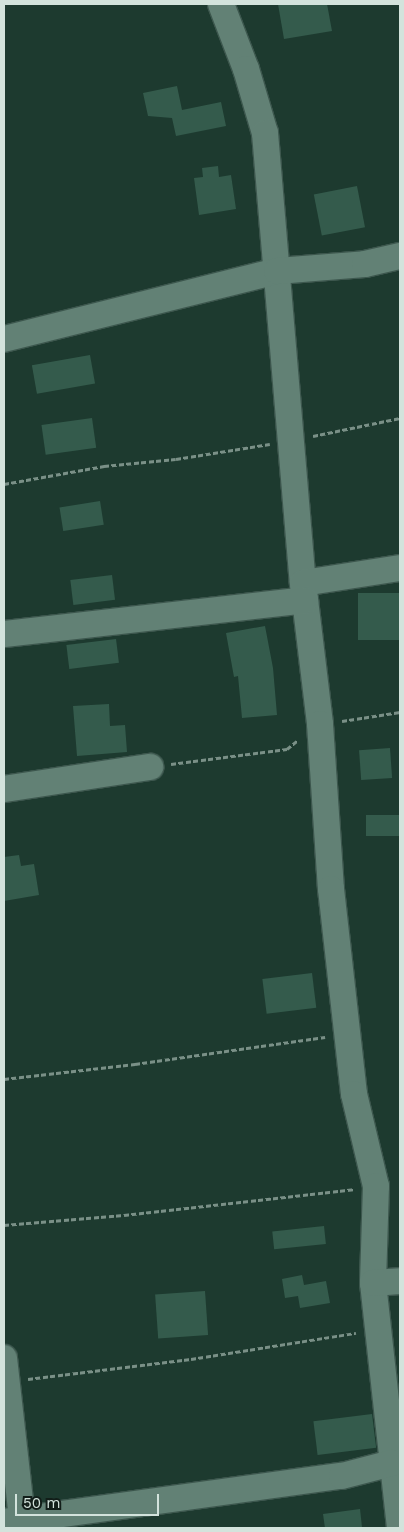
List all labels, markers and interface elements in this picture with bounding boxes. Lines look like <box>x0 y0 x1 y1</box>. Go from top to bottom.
scale bar <box>18 1484 161 1516</box>
text: 50 m <box>23 1494 60 1512</box>

